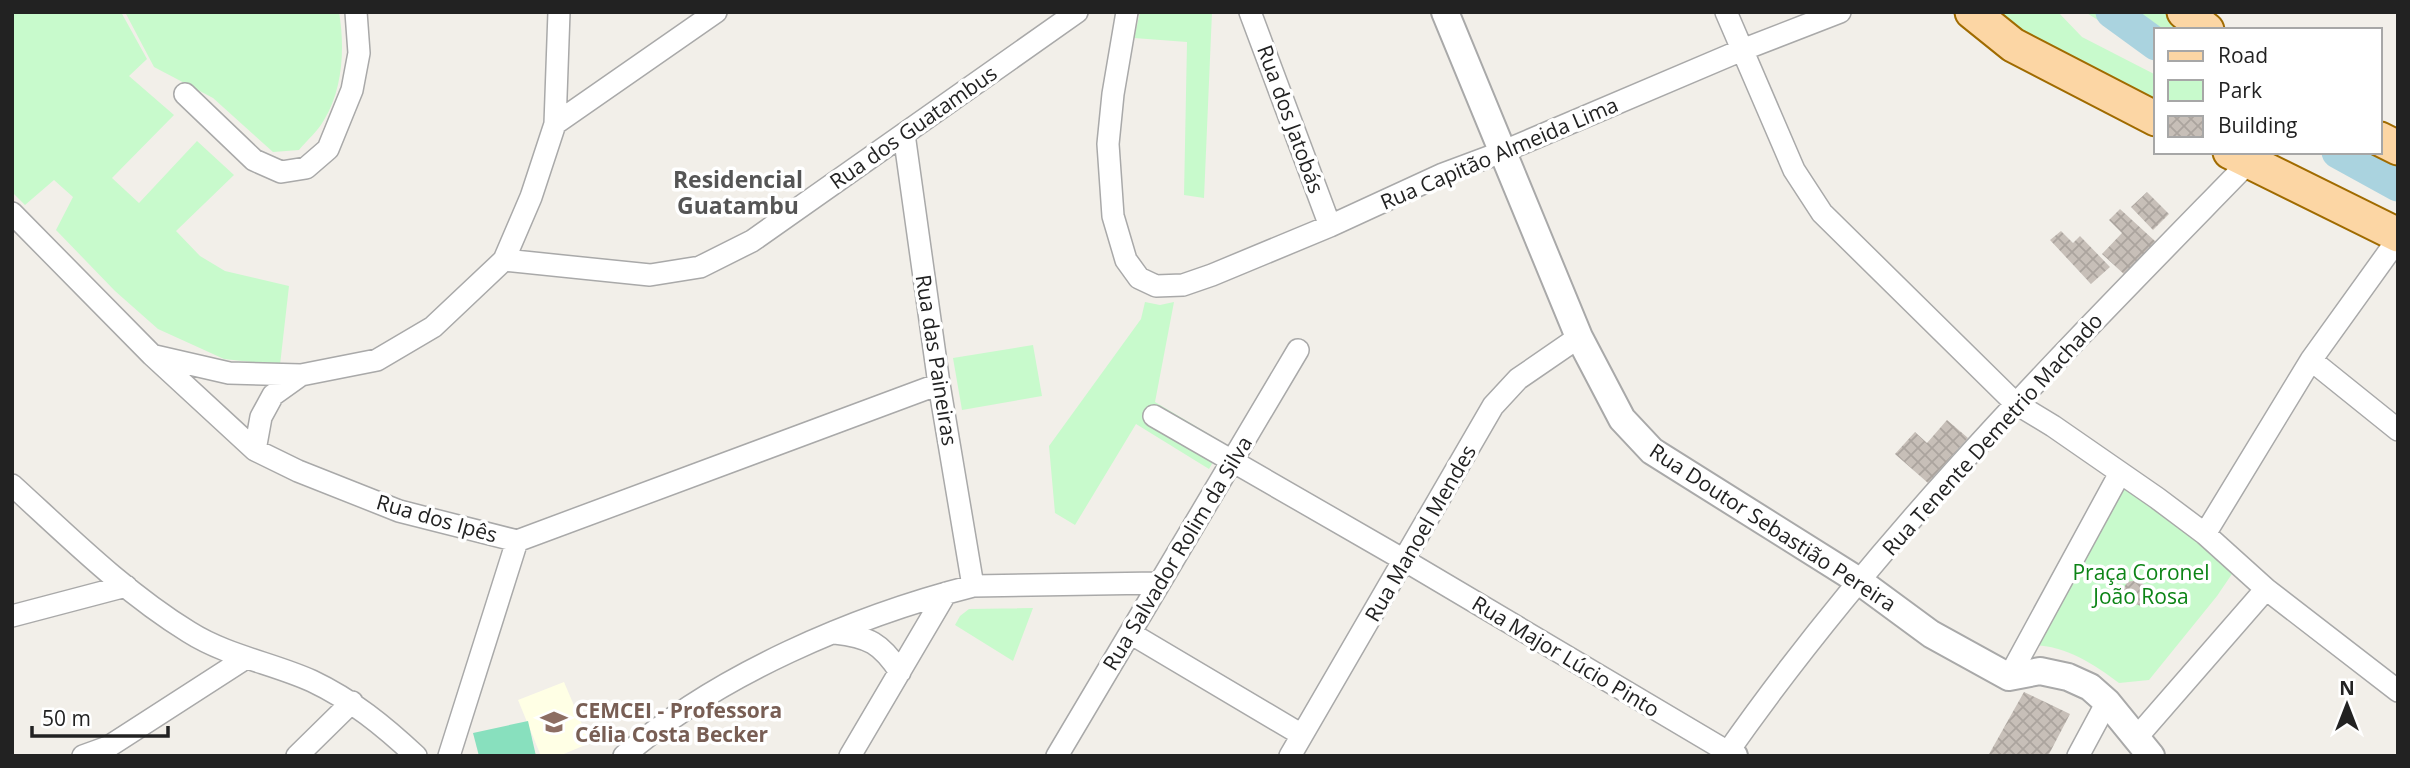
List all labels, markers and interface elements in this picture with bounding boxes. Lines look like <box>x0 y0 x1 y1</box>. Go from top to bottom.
legend <box>2154 28 2382 154</box>
street label: Rua dos Jatobás <box>1251 41 1331 197</box>
text: Road <box>2218 41 2268 69</box>
street label: Rua dos Guatambus <box>824 59 1002 195</box>
text: Park <box>2218 76 2262 104</box>
street label: Rua Capitão Almeida Lima <box>1376 90 1622 216</box>
text: Building <box>2218 111 2297 139</box>
district label: Residencial Guatambu <box>673 163 803 221</box>
street label: Rua das Paineiras <box>910 272 964 448</box>
street label: Rua Tenente Demetrio Machado <box>1876 307 2108 561</box>
street label: Rua Salvador Rolim da Silva <box>1096 431 1258 675</box>
street label: Rua Doutor Sebastião Pereira <box>1644 437 1902 617</box>
street label: Rua Manoel Mendes <box>1358 439 1482 627</box>
street label: Rua dos Ipês <box>373 487 501 549</box>
park label: Praça Coronel João Rosa <box>2072 558 2210 610</box>
street label: Rua Major Lúcio Pinto <box>1467 589 1665 723</box>
north arrow <box>2312 670 2382 740</box>
text: N <box>2339 675 2355 701</box>
scale bar <box>32 694 168 738</box>
place label: CEMCEI - Professora Célia Costa Becker <box>575 696 782 748</box>
text: 50 m <box>42 704 91 732</box>
school or university icon: CEMCEI - Professora Célia Costa Becker <box>539 707 569 737</box>

